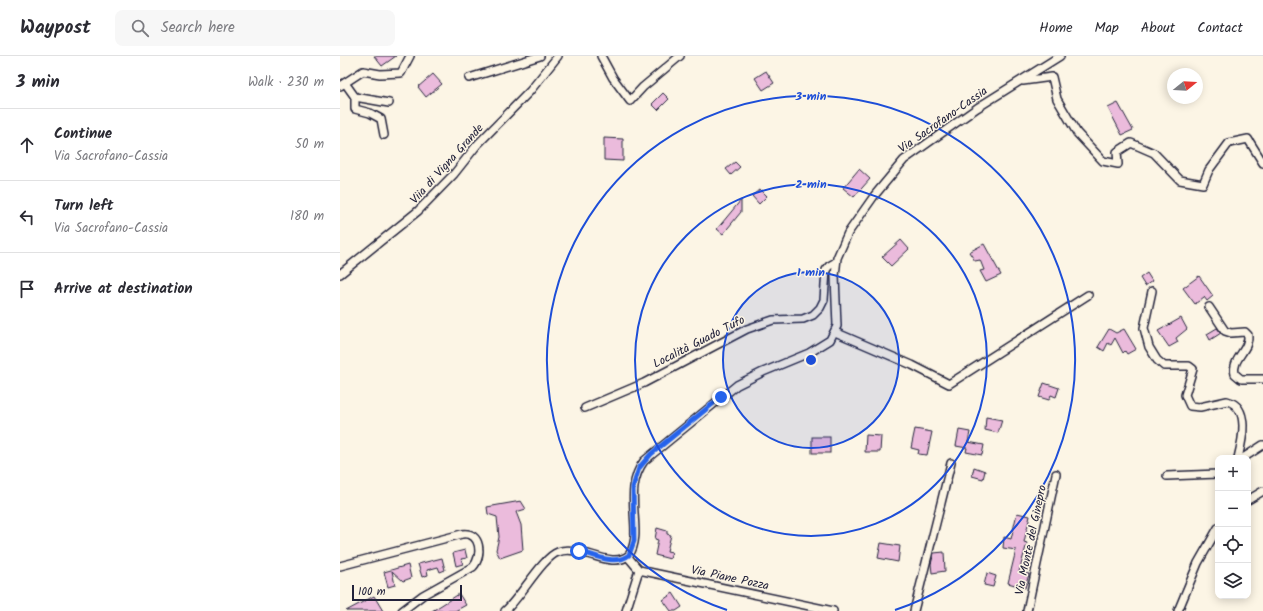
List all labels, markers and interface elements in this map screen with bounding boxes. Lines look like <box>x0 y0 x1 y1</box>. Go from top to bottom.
search box <box>115 10 395 46</box>
text: Waypost <box>20 13 91 43</box>
text: Search here <box>161 16 235 40</box>
icon: search <box>129 17 151 39</box>
text: Home <box>1039 17 1073 39</box>
text: Map <box>1095 17 1119 39</box>
text: About <box>1141 17 1175 39</box>
text: Contact <box>1197 17 1243 39</box>
north arrow <box>1167 68 1203 104</box>
text: 3 min <box>16 69 60 96</box>
text: Walk · 230 m <box>248 72 324 93</box>
street label: Via Sacrofano-Cassia <box>894 82 992 158</box>
text: 3 min <box>795 87 827 106</box>
street label: Viia di Vigna Grande <box>406 119 489 209</box>
text: Continue <box>54 122 112 146</box>
icon: ahead <box>16 134 38 156</box>
text: 50 m <box>295 134 324 155</box>
text: Via Sacrofano-Cassia <box>54 146 168 167</box>
text: 2 min <box>795 175 827 194</box>
text: Turn left <box>54 194 114 218</box>
icon: left <box>16 206 38 228</box>
text: 180 m <box>290 206 324 227</box>
text: Via Sacrofano-Cassia <box>54 218 168 239</box>
text: 1 min <box>797 263 825 282</box>
text: Arrive at destination <box>54 277 193 301</box>
icon: arrive <box>16 278 38 300</box>
street label: Località Guado Tufo <box>650 311 748 373</box>
centre of rings <box>804 353 818 367</box>
route end <box>712 388 730 406</box>
map controls <box>1215 455 1251 599</box>
button: + <box>1215 455 1251 491</box>
street label: Via Monte del Ginepro <box>1010 483 1052 597</box>
button: − <box>1215 491 1251 527</box>
button: locate <box>1215 527 1251 563</box>
route start <box>570 542 588 560</box>
street label: Via Piane Pozza <box>689 560 771 596</box>
button: layers <box>1215 563 1251 599</box>
scale bar <box>352 583 462 602</box>
text: 100 m <box>358 583 386 601</box>

